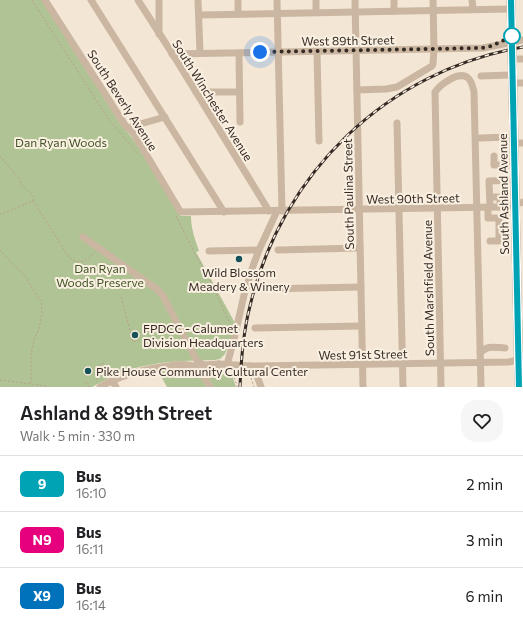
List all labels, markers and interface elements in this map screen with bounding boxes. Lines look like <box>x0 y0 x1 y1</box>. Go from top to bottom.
unlabelled marker <box>503 27 521 45</box>
street label: West 89th Street <box>301 32 395 48</box>
street label: South Winchester Avenue <box>170 37 256 163</box>
your location <box>250 42 270 62</box>
street label: South Beverly Avenue <box>85 47 161 153</box>
street label: South Ashland Avenue <box>495 133 511 255</box>
park label: Dan Ryan Woods <box>15 135 107 149</box>
street label: South Paulina Street <box>340 138 356 250</box>
street label: West 90th Street <box>366 190 460 206</box>
street label: South Marshfield Avenue <box>420 220 436 356</box>
marker: Wild Blossom Meadery & Winery <box>234 254 244 264</box>
park label: Dan Ryan Woods Preserve <box>56 261 144 289</box>
place label: Wild Blossom Meadery & Winery <box>188 265 290 293</box>
place label: FPDCC - Calumet Division Headquarters <box>143 321 264 349</box>
marker: FPDCC - Calumet Division Headquarters <box>130 330 140 340</box>
street label: West 91st Street <box>318 346 408 362</box>
place label: Pike House Community Cultural Center <box>96 364 308 378</box>
marker: Pike House Community Cultural Center <box>83 366 93 376</box>
button: heart <box>461 400 503 442</box>
text: Ashland & 89th Street <box>20 401 212 424</box>
text: Walk · 5 min · 330 m <box>20 428 135 444</box>
text: Bus <box>76 467 101 485</box>
text: 9 <box>38 475 46 492</box>
text: 2 min <box>466 475 503 493</box>
text: 16:10 <box>76 485 107 501</box>
text: Bus <box>76 523 101 541</box>
text: N9 <box>32 531 52 548</box>
text: 3 min <box>466 531 503 549</box>
text: 16:11 <box>76 541 104 557</box>
text: Bus <box>76 579 101 597</box>
text: X9 <box>33 587 51 604</box>
text: 6 min <box>465 587 503 605</box>
text: 16:14 <box>76 597 106 613</box>

